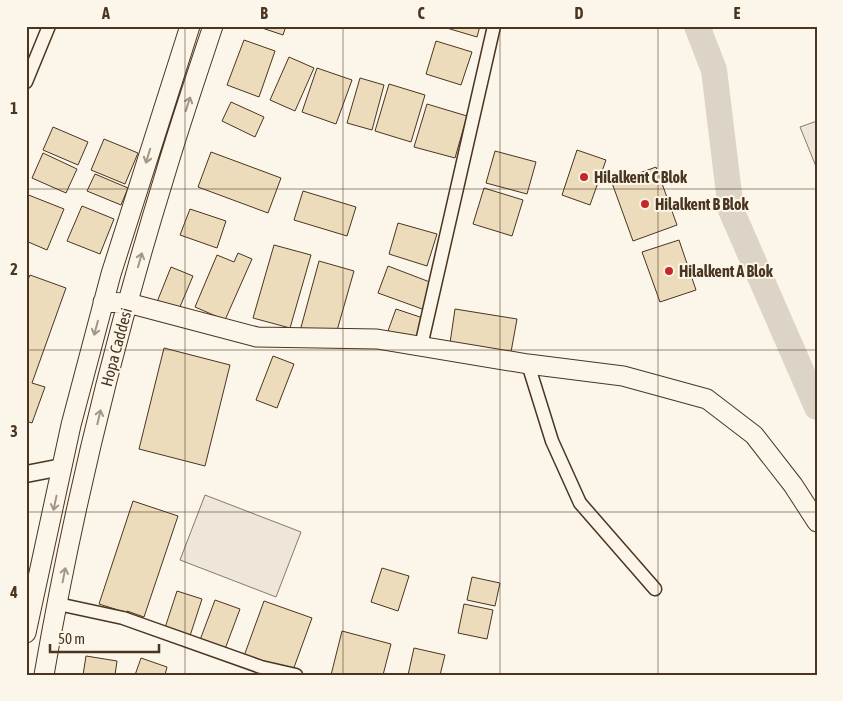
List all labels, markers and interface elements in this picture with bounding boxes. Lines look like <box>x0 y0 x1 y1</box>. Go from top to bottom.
text: A <box>101 4 110 22</box>
text: B <box>260 4 268 22</box>
text: C <box>417 4 425 22</box>
text: D <box>575 4 584 22</box>
text: E <box>734 4 741 22</box>
one-way arrow <box>183 97 193 113</box>
text: 1 <box>10 99 18 117</box>
one-way arrow <box>143 148 152 163</box>
place label: Hilalkent C Blok <box>594 168 688 186</box>
marker: Hilalkent C Blok <box>578 171 590 183</box>
place label: Hilalkent B Blok <box>655 195 749 213</box>
marker: Hilalkent B Blok <box>639 198 651 210</box>
one-way arrow <box>136 252 146 268</box>
text: 2 <box>10 260 18 278</box>
place label: Hilalkent A Blok <box>679 262 774 280</box>
marker: Hilalkent A Blok <box>663 265 675 277</box>
street label: Hopa Caddesi <box>97 306 136 388</box>
one-way arrow <box>91 320 101 336</box>
one-way arrow <box>95 409 104 425</box>
text: 3 <box>10 422 18 440</box>
one-way arrow <box>49 495 59 511</box>
one-way arrow <box>59 568 69 584</box>
text: 4 <box>9 583 18 601</box>
scale bar <box>50 621 159 653</box>
text: 50 m <box>58 630 85 647</box>

